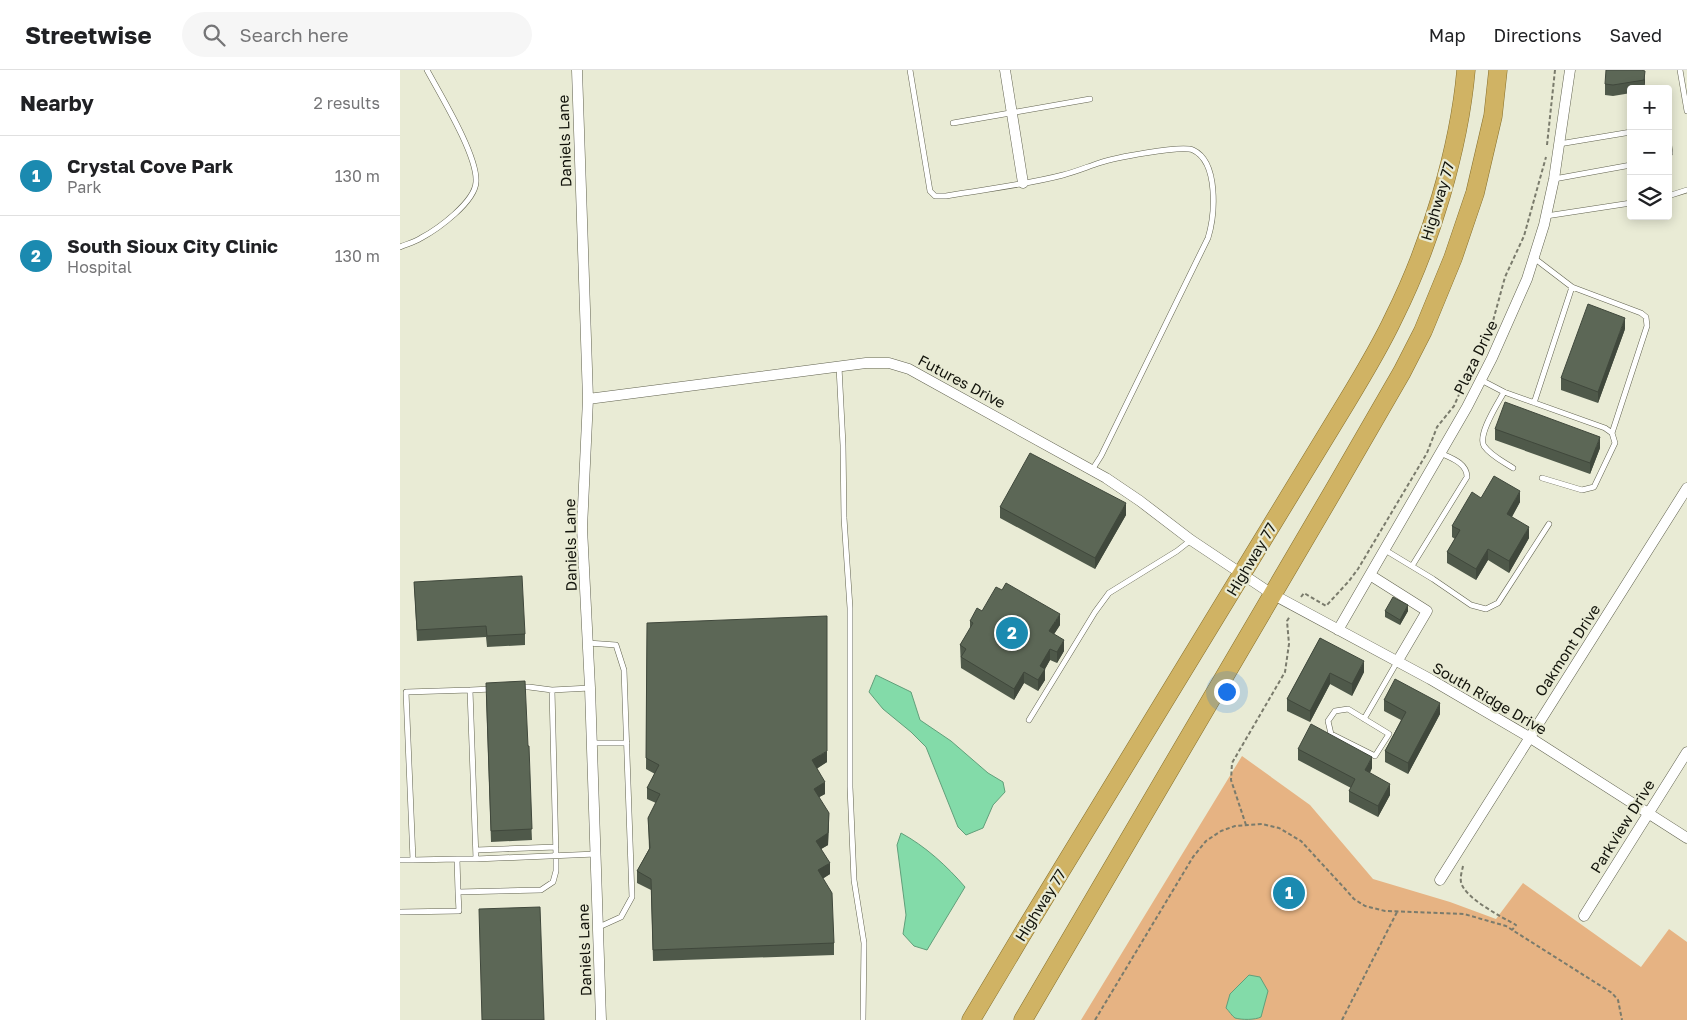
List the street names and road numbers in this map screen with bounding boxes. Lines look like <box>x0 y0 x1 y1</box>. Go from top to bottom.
street label: Daniels Lane <box>553 94 575 188</box>
street label: Highway 77 <box>1416 159 1458 243</box>
street label: Plaza Drive <box>1449 317 1501 397</box>
street label: Futures Drive <box>915 350 1009 412</box>
street label: Daniels Lane <box>560 498 580 591</box>
street label: Highway 77 <box>1222 519 1280 599</box>
street label: Oakmont Drive <box>1530 600 1604 699</box>
street label: South Ridge Drive <box>1430 658 1551 738</box>
street label: Parkview Drive <box>1586 776 1658 876</box>
street label: Highway 77 <box>1011 866 1069 944</box>
street label: Daniels Lane <box>573 903 595 997</box>

